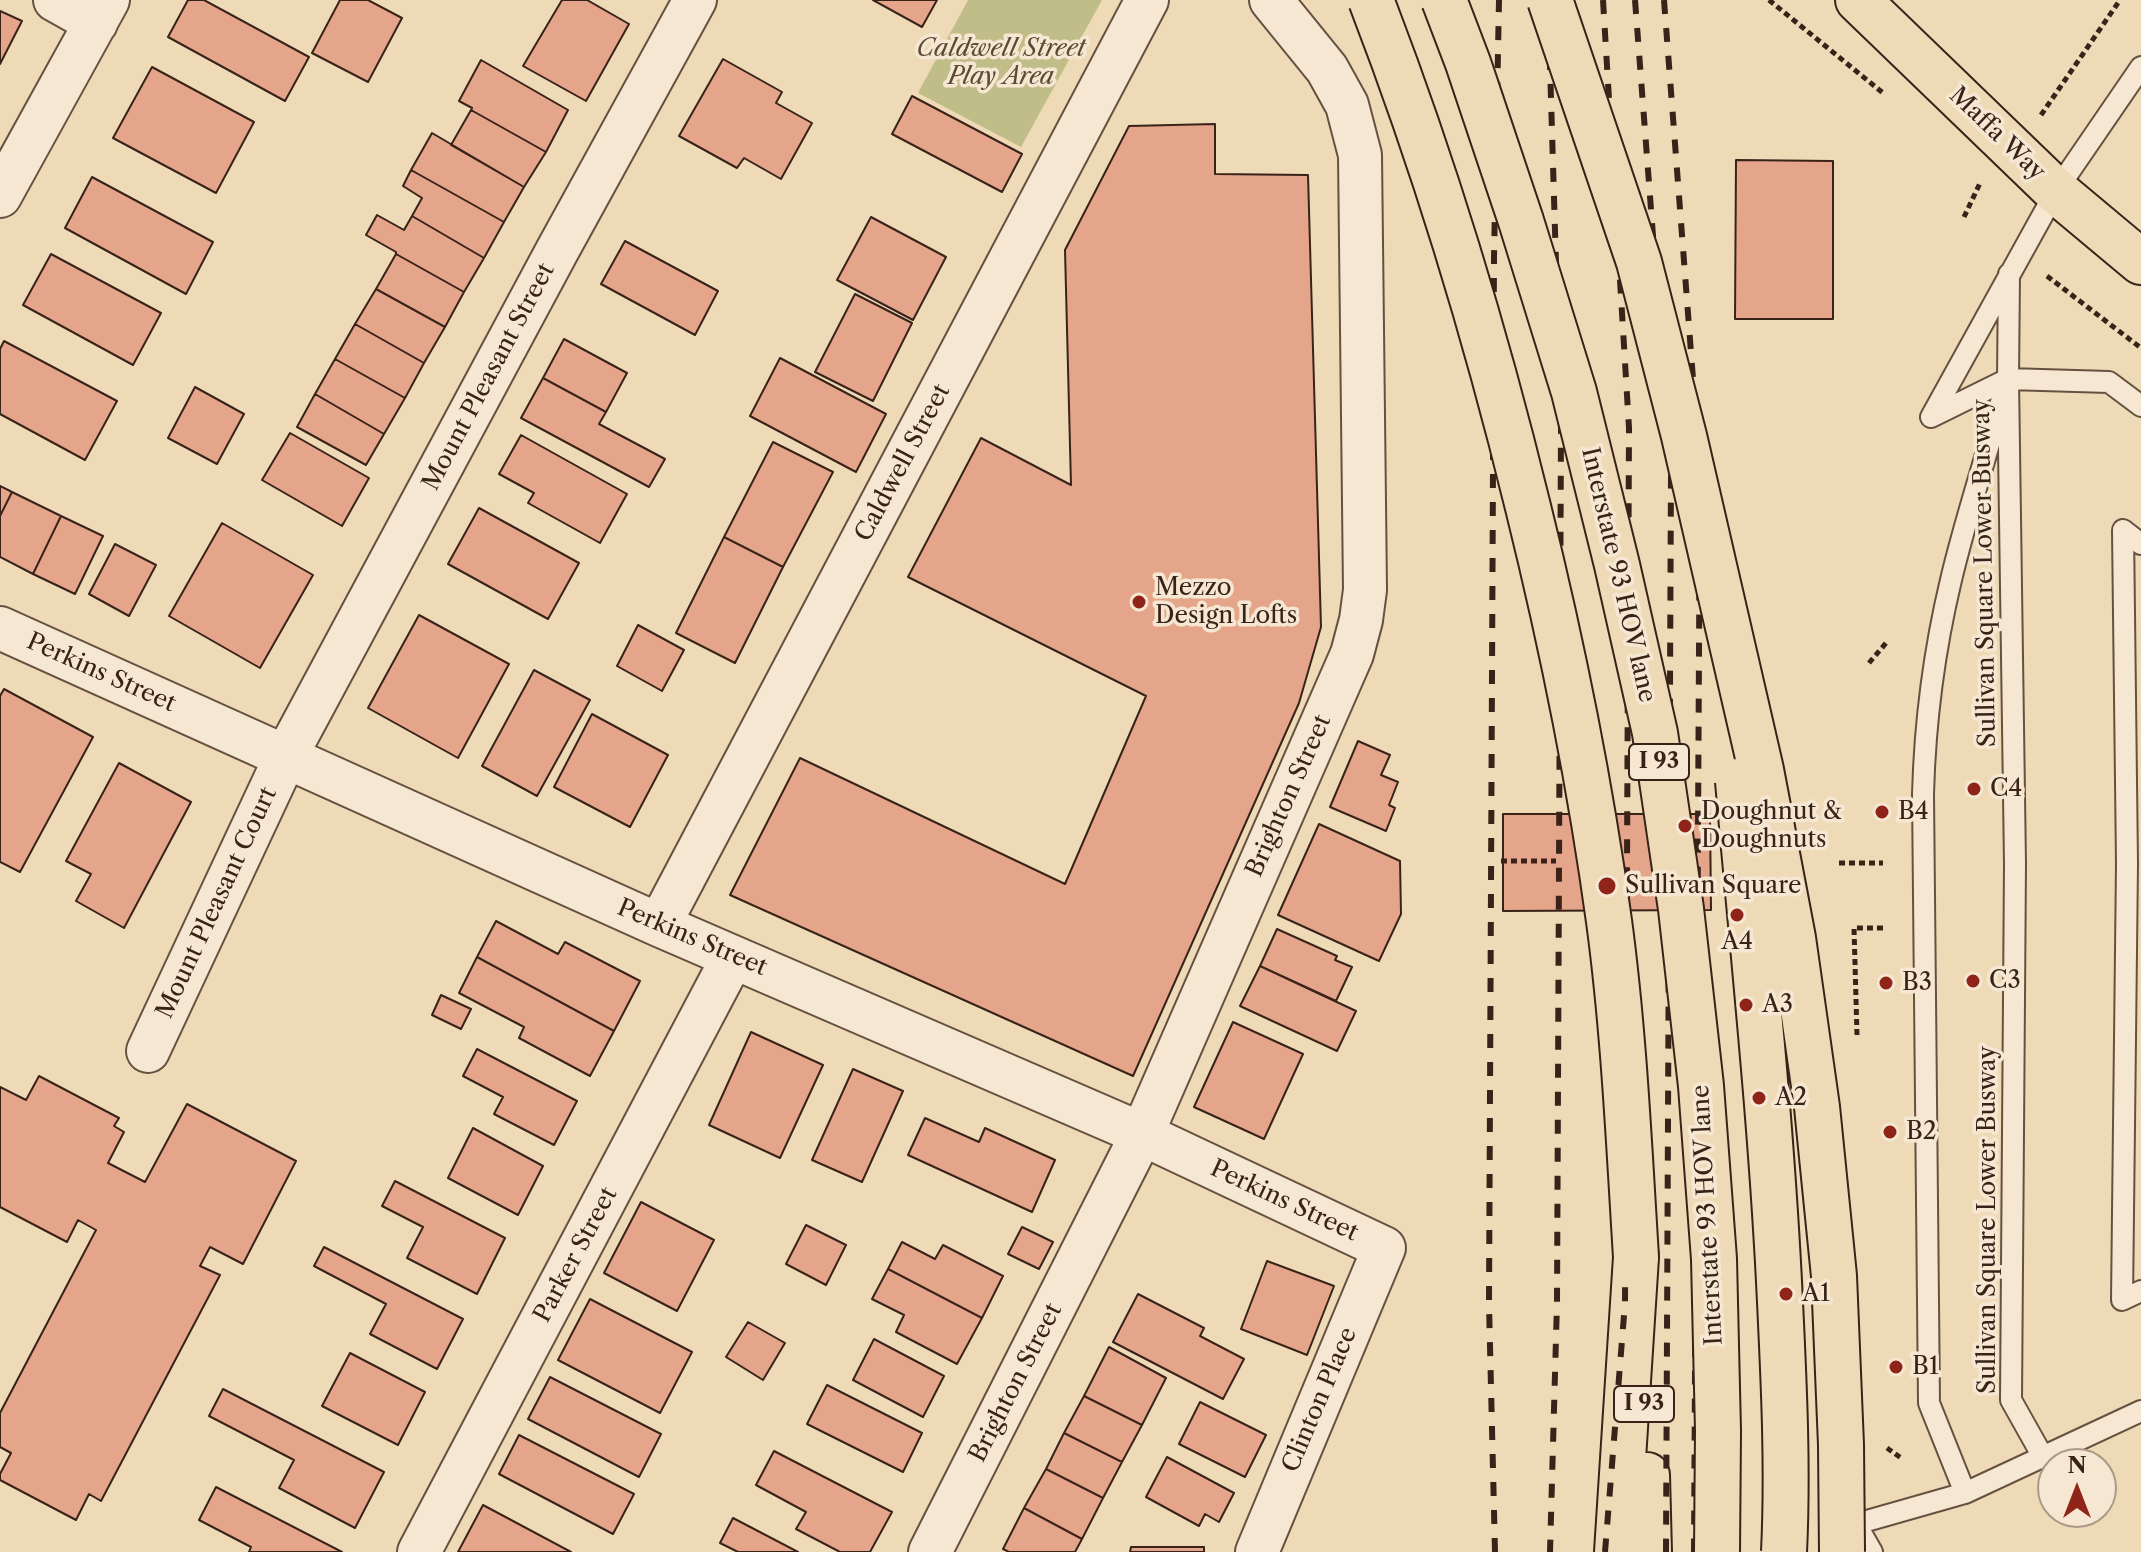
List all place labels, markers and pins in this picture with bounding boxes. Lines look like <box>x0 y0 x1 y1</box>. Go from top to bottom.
place label: Mezzo Design Lofts <box>1155 574 1297 630</box>
marker: Mezzo Design Lofts <box>1130 593 1148 611</box>
place label: C4 <box>1990 775 2022 803</box>
marker: C4 <box>1965 780 1983 798</box>
place label: Doughnut & Doughnuts <box>1701 798 1842 854</box>
place label: B4 <box>1898 798 1929 826</box>
marker: B4 <box>1873 803 1891 821</box>
marker: Doughnut & Doughnuts <box>1676 817 1694 835</box>
place label: Sullivan Square <box>1625 872 1801 900</box>
marker: Sullivan Square <box>1596 875 1618 897</box>
marker: A4 <box>1728 906 1746 924</box>
place label: A4 <box>1721 928 1753 956</box>
place label: C3 <box>1989 967 2021 995</box>
place label: B3 <box>1902 969 1932 997</box>
marker: C3 <box>1964 972 1982 990</box>
marker: B3 <box>1877 974 1895 992</box>
place label: A3 <box>1762 991 1793 1019</box>
marker: A3 <box>1737 996 1755 1014</box>
place label: A2 <box>1775 1084 1807 1112</box>
marker: A2 <box>1750 1089 1768 1107</box>
place label: B2 <box>1906 1118 1937 1146</box>
marker: B2 <box>1881 1123 1899 1141</box>
place label: A1 <box>1802 1280 1830 1308</box>
marker: A1 <box>1777 1285 1795 1303</box>
place label: B1 <box>1912 1353 1939 1381</box>
marker: B1 <box>1887 1358 1905 1376</box>

